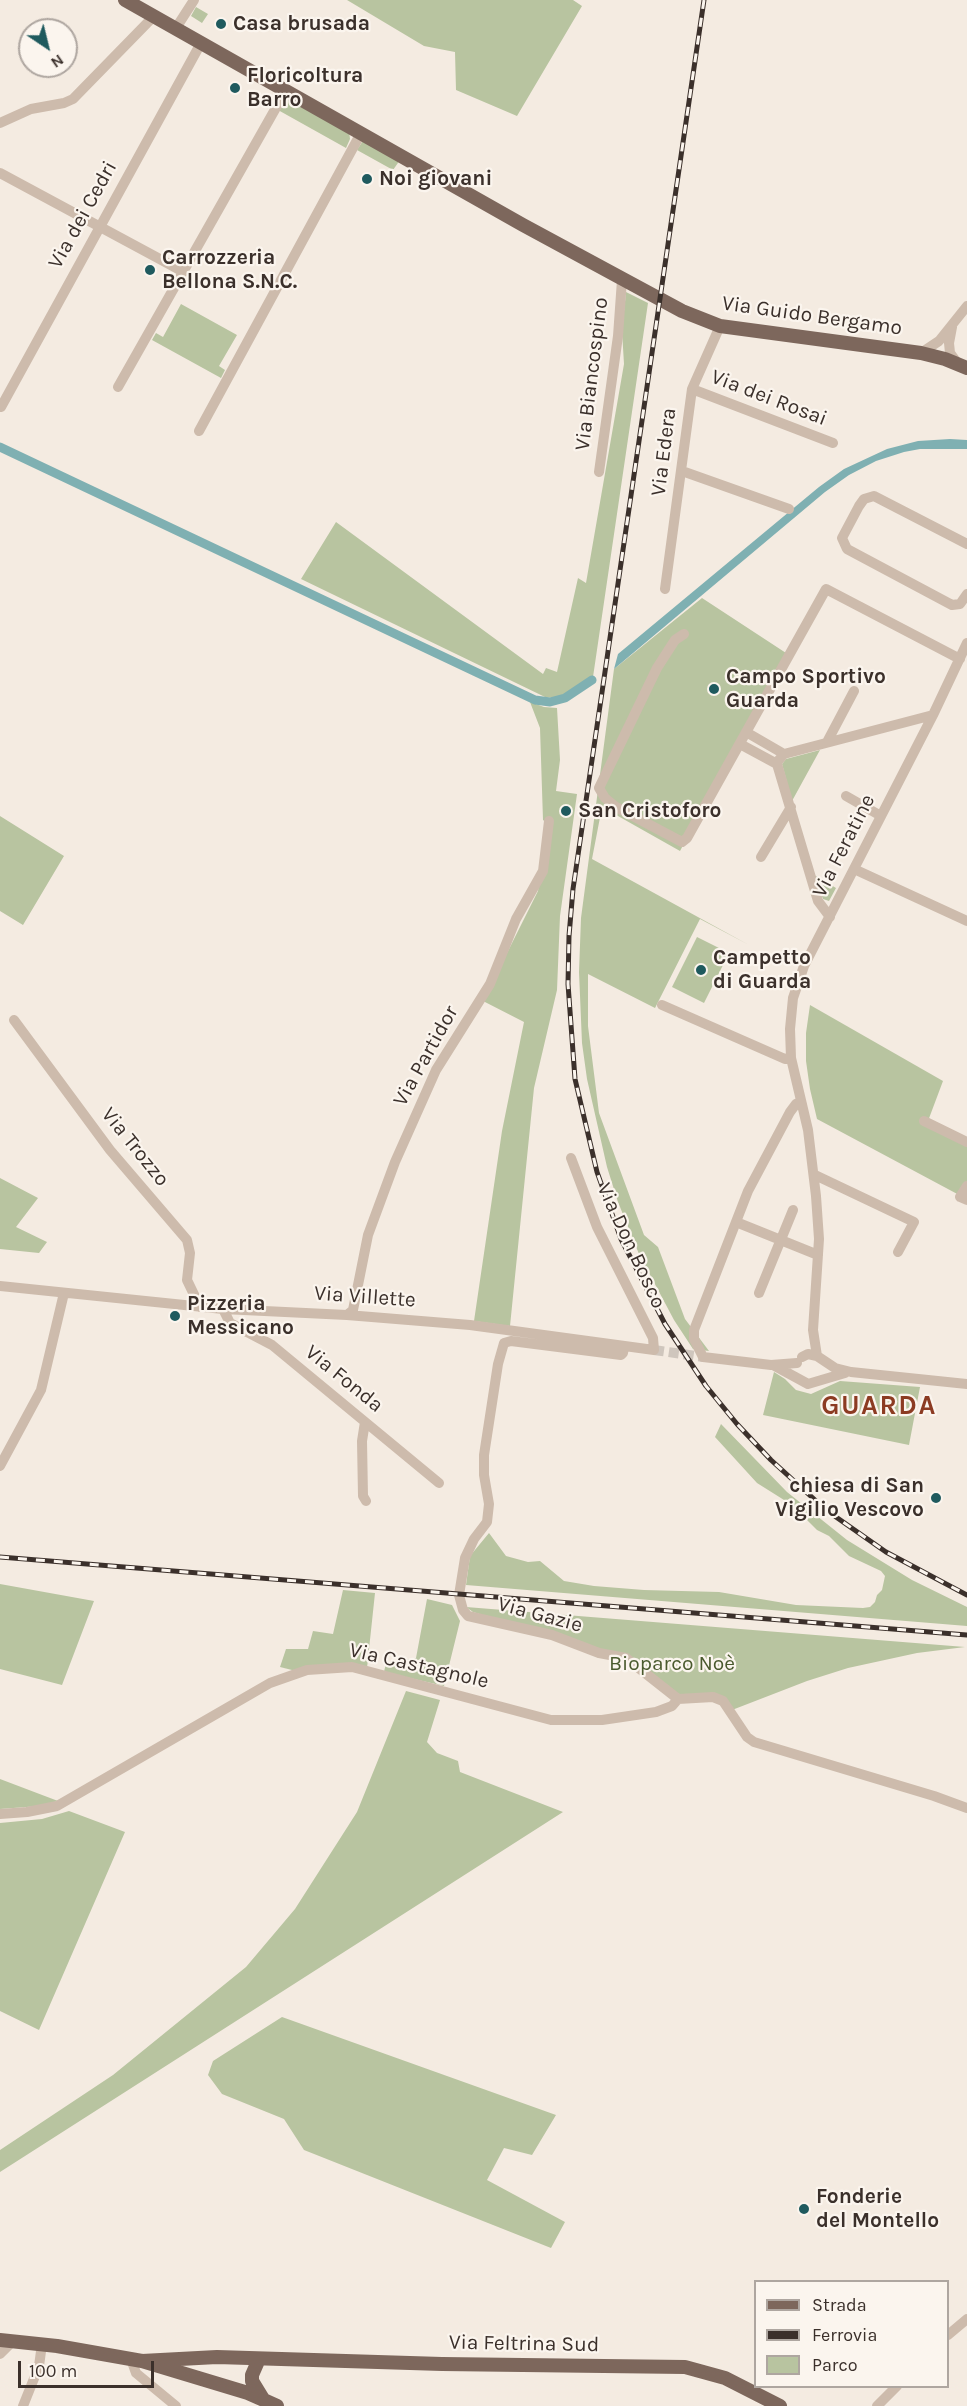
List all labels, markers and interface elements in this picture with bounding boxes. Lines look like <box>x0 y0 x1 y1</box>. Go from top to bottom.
place label: Casa brusada <box>233 11 370 37</box>
marker: Casa brusada <box>214 17 228 31</box>
north arrow <box>18 18 78 78</box>
text: N <box>47 50 68 73</box>
place label: Floricoltura Barro <box>247 63 363 113</box>
marker: Floricoltura Barro <box>228 81 242 95</box>
street label: Via dei Cedri <box>43 157 123 273</box>
place label: Noi giovani <box>379 166 492 192</box>
marker: Noi giovani <box>360 172 374 186</box>
place label: Carrozzeria Bellona S.N.C. <box>162 245 297 295</box>
marker: Carrozzeria Bellona S.N.C. <box>143 263 157 277</box>
street label: Via Guido Bergamo <box>720 291 904 341</box>
street label: Via Biancospino <box>570 296 614 452</box>
street label: Via dei Rosai <box>707 364 831 432</box>
street label: Via Edera <box>646 406 682 498</box>
place label: Campo Sportivo Guarda <box>726 664 886 714</box>
marker: Campo Sportivo Guarda <box>707 682 721 696</box>
street label: Via Feratine <box>807 790 881 902</box>
place label: San Cristoforo <box>578 798 721 824</box>
marker: San Cristoforo <box>559 804 573 818</box>
place label: Campetto di Guarda <box>713 945 811 995</box>
marker: Campetto di Guarda <box>694 963 708 977</box>
street label: Via Partidor <box>388 1001 464 1111</box>
street label: Via Trozzo <box>96 1103 174 1191</box>
street label: Via Don Bosco <box>591 1179 671 1313</box>
street label: Via Villette <box>313 1281 417 1313</box>
place label: Pizzeria Messicano <box>187 1291 294 1341</box>
marker: Pizzeria Messicano <box>168 1309 182 1323</box>
street label: Via Fonda <box>300 1340 388 1418</box>
district label: GUARDA <box>821 1390 937 1422</box>
place label: chiesa di San Vigilio Vescovo <box>775 1473 924 1523</box>
marker: chiesa di San Vigilio Vescovo <box>929 1491 943 1505</box>
street label: Via Gazie <box>495 1592 585 1638</box>
street label: Via Castagnole <box>347 1638 491 1694</box>
park label: Bioparco Noè <box>609 1651 735 1677</box>
place label: Fonderie del Montello <box>816 2184 939 2234</box>
marker: Fonderie del Montello <box>797 2202 811 2216</box>
legend <box>754 2280 949 2388</box>
text: Strada <box>812 2294 867 2316</box>
text: Ferrovia <box>812 2324 877 2346</box>
street label: Via Feltrina Sud <box>449 2330 599 2358</box>
scale bar <box>21 2349 158 2387</box>
text: Parco <box>812 2354 858 2376</box>
text: 100 m <box>29 2360 77 2382</box>

